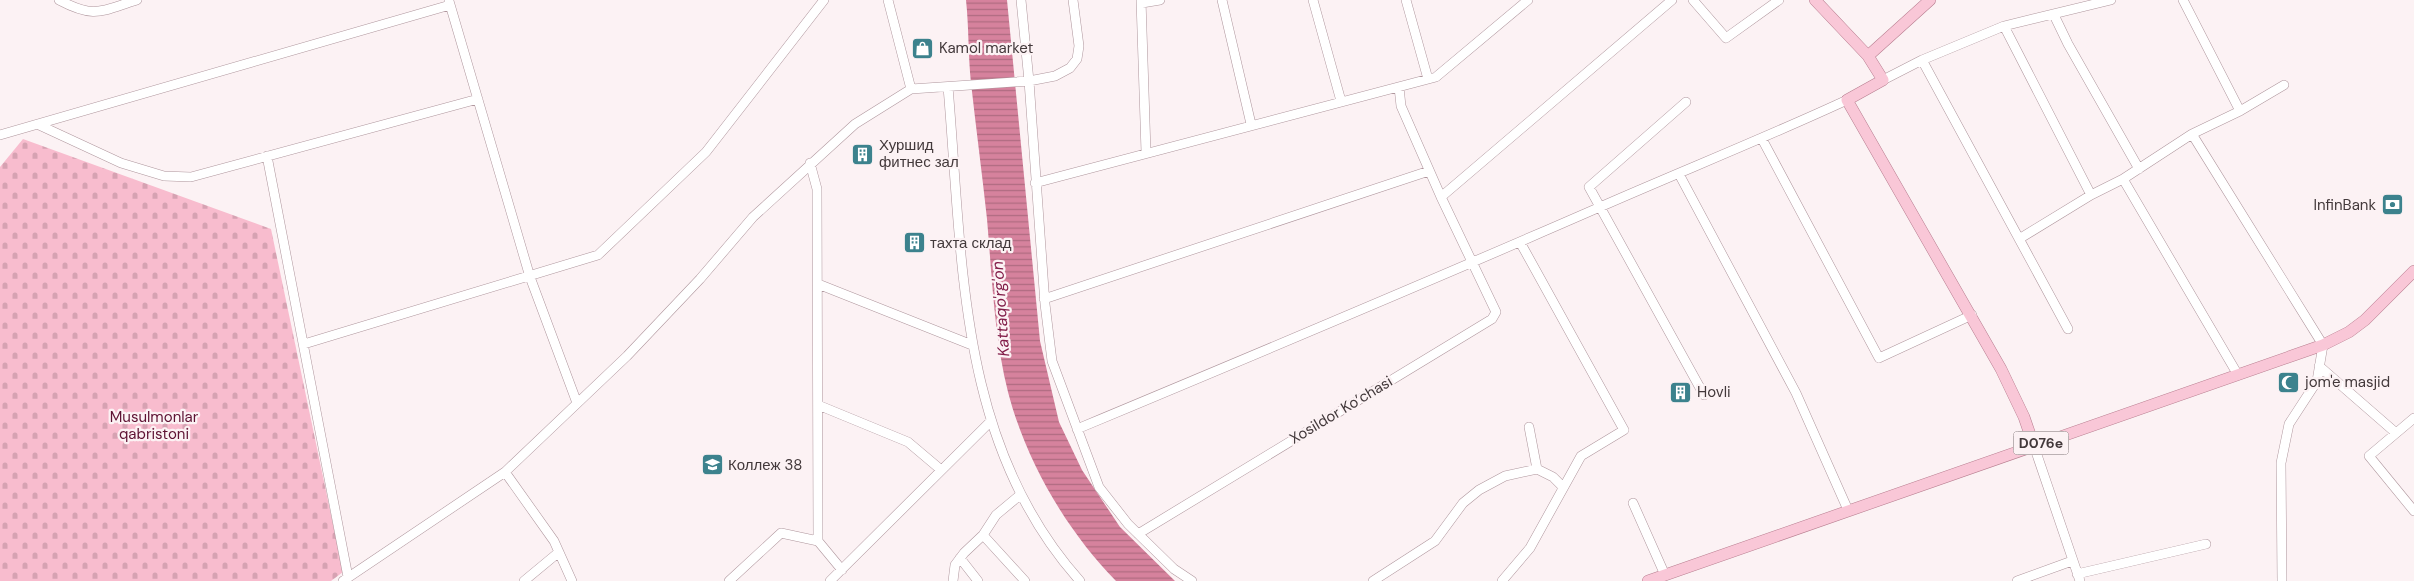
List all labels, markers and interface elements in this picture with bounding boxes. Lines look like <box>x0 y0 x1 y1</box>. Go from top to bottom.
shop icon: Kamol market <box>911 36 935 60</box>
place label: Kamol market <box>939 38 1034 58</box>
place label: Хуршид фитнес зал <box>879 135 959 172</box>
building icon: Хуршид фитнес зал <box>851 142 875 166</box>
bank icon: InfinBank <box>2380 193 2404 217</box>
place label: InfinBank <box>2313 195 2376 215</box>
building icon: тахта склад <box>902 231 926 255</box>
place label: тахта склад <box>930 233 1012 253</box>
water label: Kattaqo'rg'on <box>987 261 1014 357</box>
mosque icon: jom'e masjid <box>2277 370 2301 394</box>
street label: Xosildor Ko’chasi <box>1286 371 1396 449</box>
place label: jom'e masjid <box>2304 372 2390 392</box>
building icon: Hovli <box>1669 380 1693 404</box>
place label: Hovli <box>1697 382 1731 402</box>
park label: Musulmonlar qabristoni <box>110 407 199 444</box>
road number: D076e <box>2014 432 2068 454</box>
school or university icon: Коллеж 38 <box>700 453 724 477</box>
place label: Коллеж 38 <box>728 455 802 475</box>

